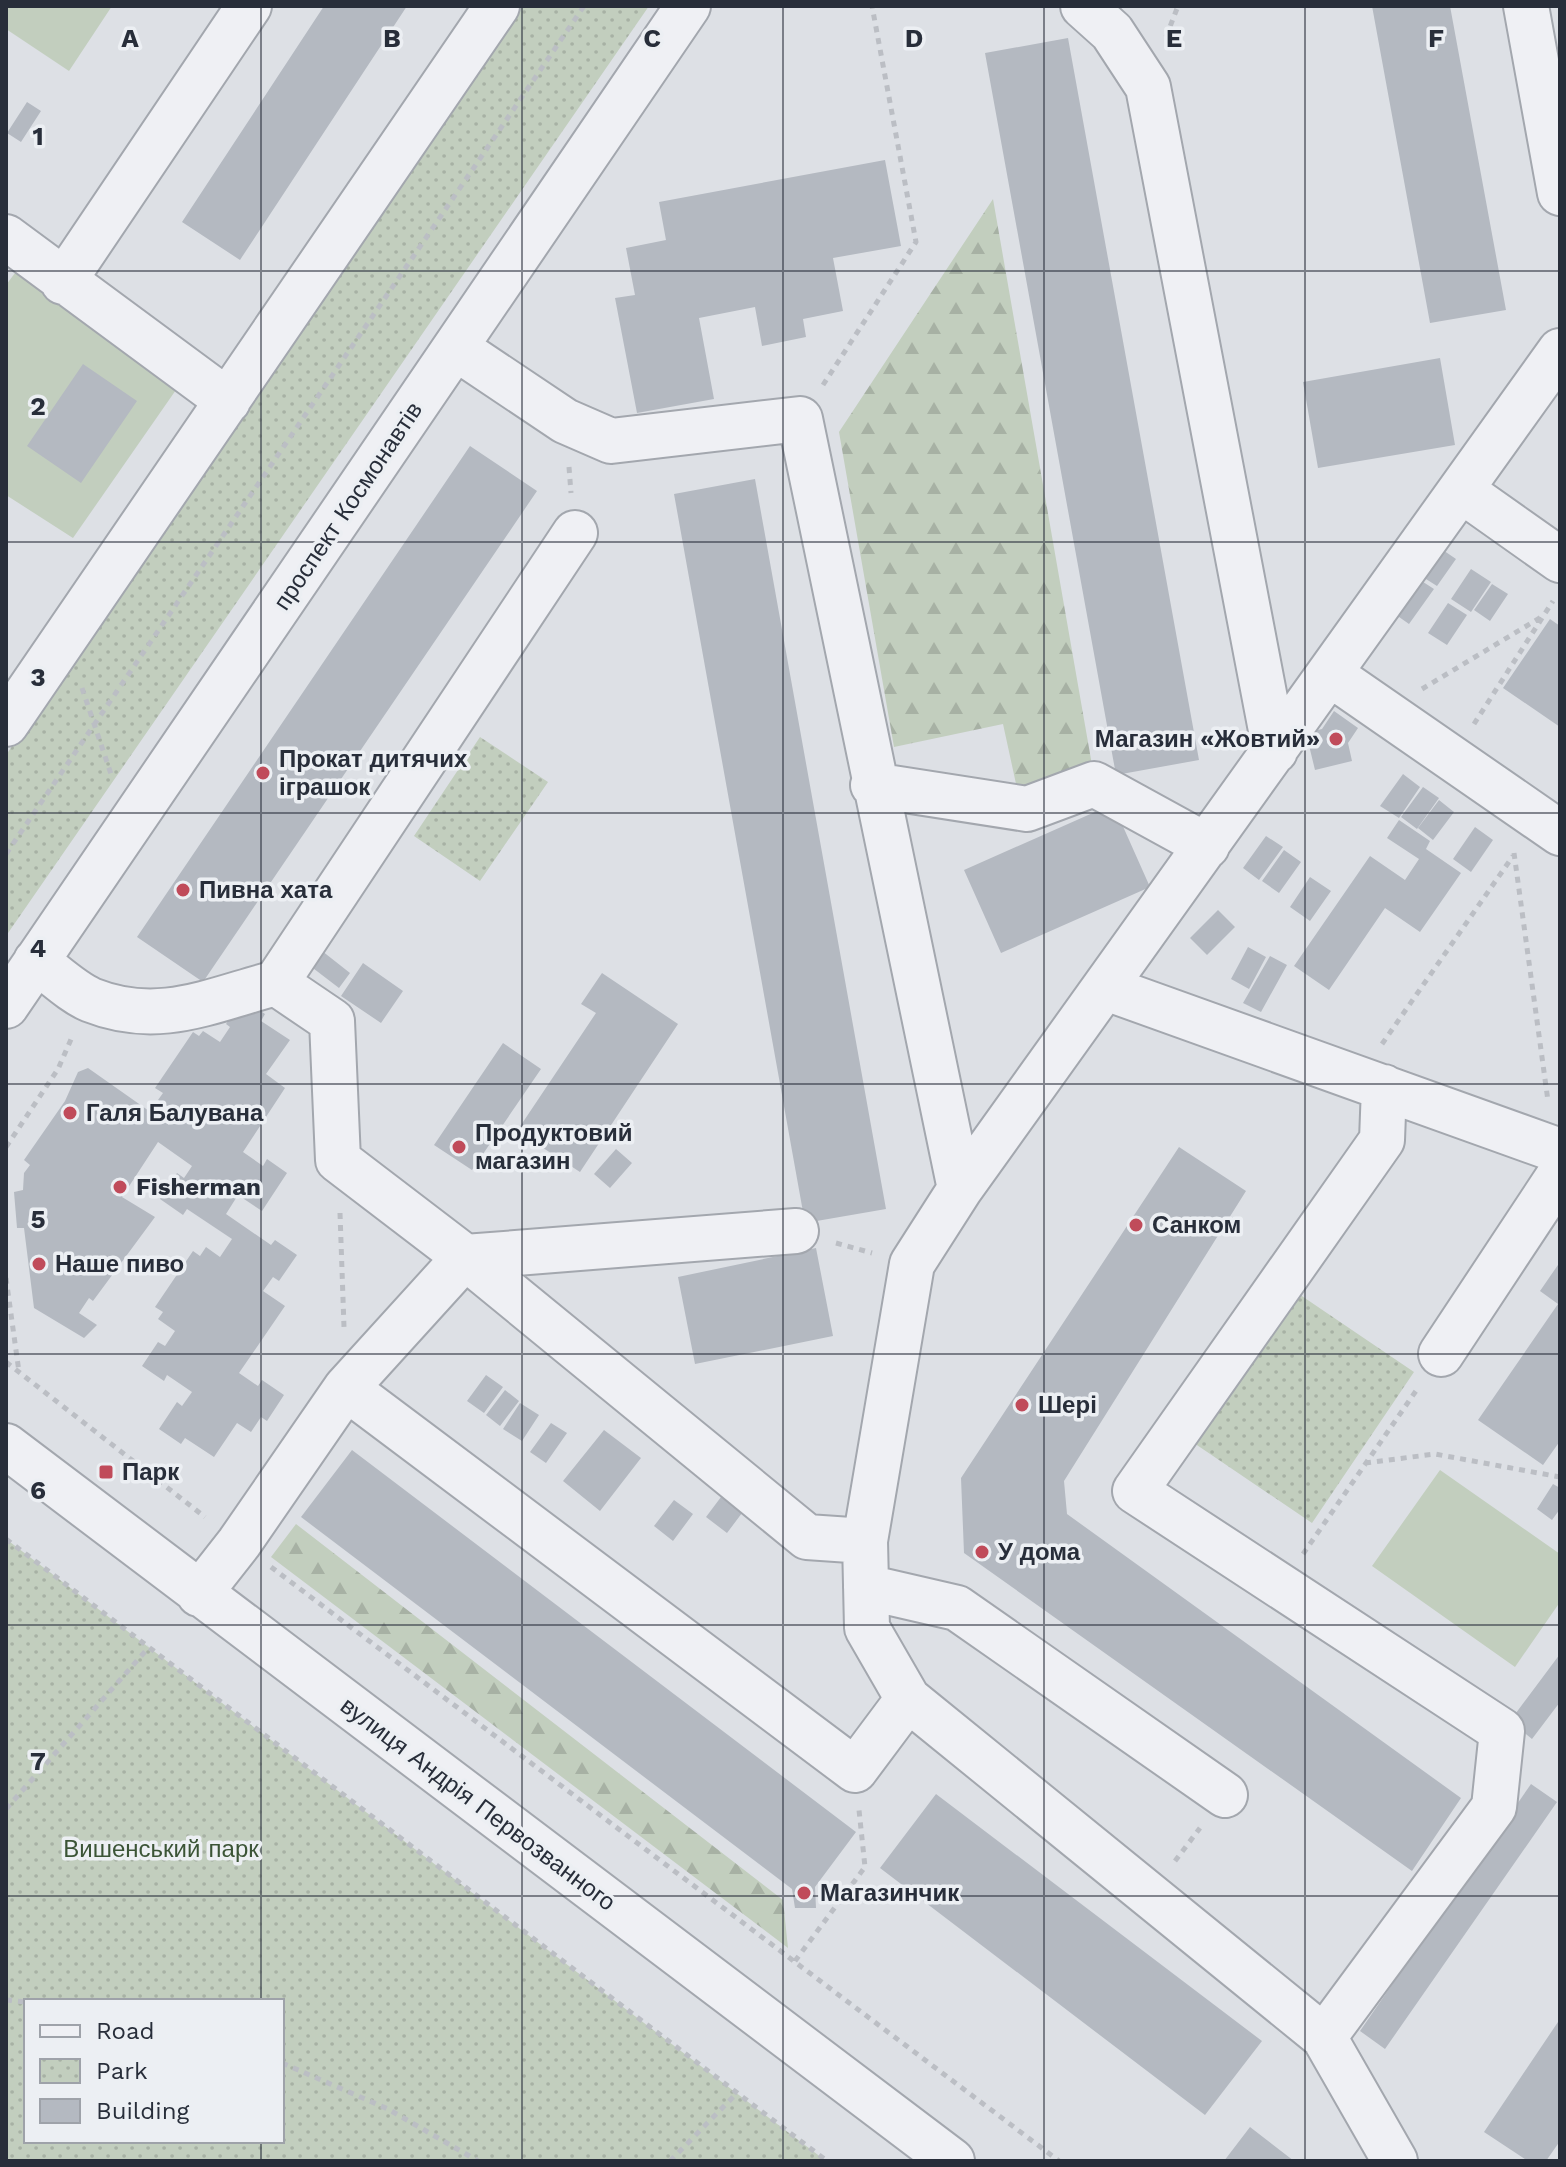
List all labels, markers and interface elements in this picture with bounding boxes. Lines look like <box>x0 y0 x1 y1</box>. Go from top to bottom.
text: A <box>121 23 139 53</box>
text: B <box>383 23 401 53</box>
text: C <box>643 23 661 53</box>
text: D <box>905 23 923 53</box>
text: E <box>1166 23 1182 53</box>
text: F <box>1428 23 1444 53</box>
text: 1 <box>32 121 44 151</box>
text: 2 <box>30 391 46 421</box>
street label: проспект Космонавтів <box>268 397 428 615</box>
text: 3 <box>30 662 46 692</box>
place label: Магазин «Жовтий» <box>1095 725 1320 753</box>
marker: Магазин «Жовтий» <box>1327 730 1345 748</box>
place label: Прокат дитячих іграшок <box>279 745 468 801</box>
marker: Прокат дитячих іграшок <box>254 764 272 782</box>
place label: Пивна хата <box>199 876 333 904</box>
marker: Пивна хата <box>174 881 192 899</box>
text: 4 <box>30 933 47 963</box>
place label: Галя Балувана <box>86 1099 264 1127</box>
marker: Галя Балувана <box>61 1104 79 1122</box>
place label: Продуктовий магазин <box>475 1119 633 1175</box>
marker: Продуктовий магазин <box>450 1138 468 1156</box>
place label: Fisherman <box>136 1173 261 1201</box>
marker: Fisherman <box>111 1178 129 1196</box>
text: 5 <box>30 1204 46 1234</box>
place label: Санком <box>1152 1211 1241 1239</box>
marker: Санком <box>1127 1216 1145 1234</box>
place label: Наше пиво <box>55 1250 184 1278</box>
marker: Наше пиво <box>30 1255 48 1273</box>
place label: Шері <box>1038 1391 1097 1419</box>
marker: Шері <box>1013 1396 1031 1414</box>
place label: Парк <box>122 1458 180 1486</box>
marker: Парк <box>97 1463 115 1481</box>
text: 6 <box>30 1475 46 1505</box>
place label: У дома <box>998 1538 1081 1566</box>
marker: У дома <box>973 1543 991 1561</box>
street label: вулиця Андрія Первозванного <box>335 1691 621 1917</box>
text: 7 <box>30 1746 46 1776</box>
park label: Вишенський парк <box>63 1835 259 1863</box>
place label: Магазинчик <box>820 1879 960 1907</box>
marker: Магазинчик <box>795 1884 813 1902</box>
legend <box>24 1999 284 2143</box>
text: Road <box>96 2017 155 2045</box>
text: Park <box>96 2057 148 2085</box>
text: Building <box>96 2097 189 2125</box>

